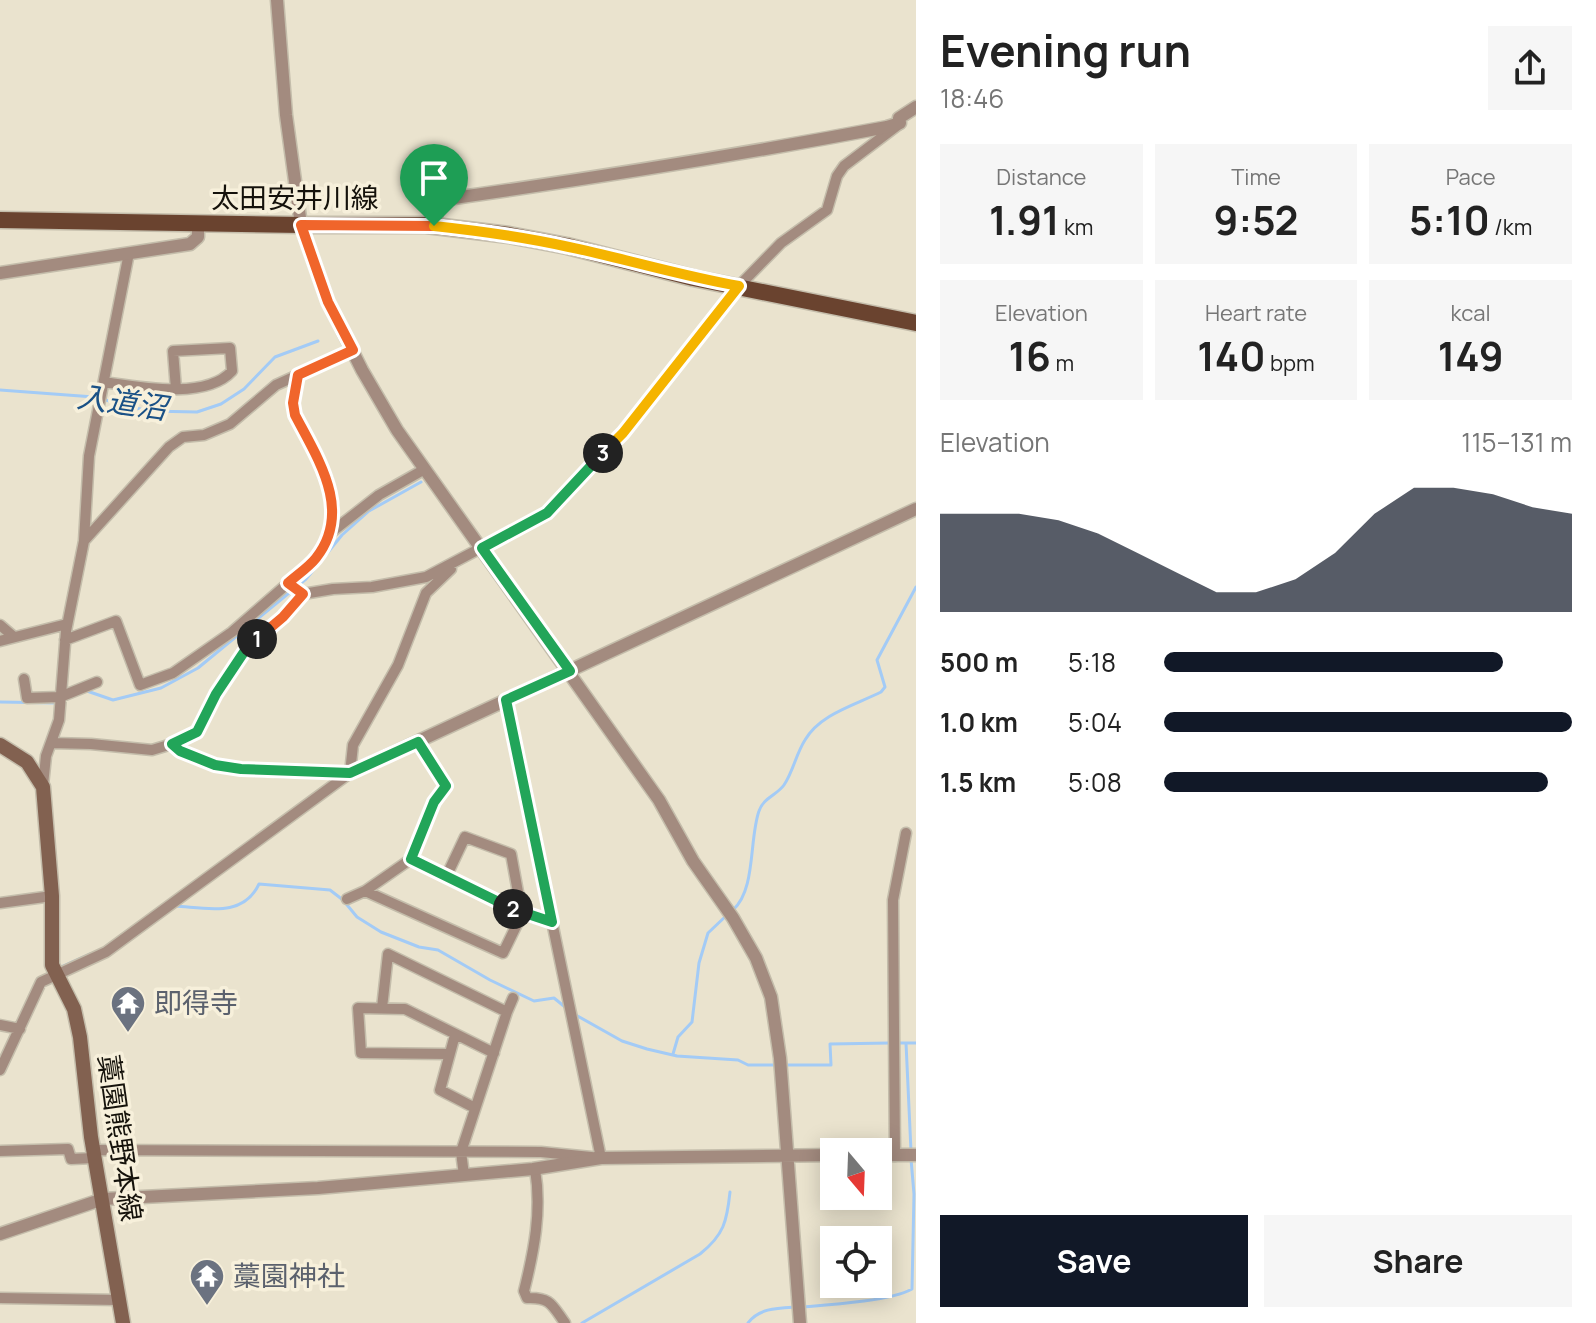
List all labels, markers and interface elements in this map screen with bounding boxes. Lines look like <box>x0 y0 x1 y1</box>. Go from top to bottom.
text: Evening run <box>940 20 1191 80</box>
button: share <box>1488 26 1572 110</box>
text: 18:46 <box>940 80 1004 116</box>
pin <box>400 144 468 226</box>
icon: arrive <box>412 156 456 200</box>
text: Distance <box>996 162 1086 192</box>
text: Time <box>1231 162 1281 192</box>
text: Pace <box>1446 162 1496 192</box>
street label: 太田安井川線 <box>211 178 379 216</box>
text: 1.91 <box>989 192 1060 247</box>
text: 9:52 <box>1214 192 1298 247</box>
text: 5:10 <box>1409 192 1490 247</box>
text: km <box>1060 212 1094 242</box>
text: /km <box>1490 212 1532 242</box>
text: Elevation <box>995 298 1088 328</box>
text: Heart rate <box>1205 298 1307 328</box>
text: kcal <box>1451 298 1491 328</box>
text: 16 <box>1009 328 1051 383</box>
text: 140 <box>1197 328 1266 383</box>
text: 149 <box>1438 328 1504 383</box>
text: m <box>1051 348 1074 378</box>
text: bpm <box>1266 348 1315 378</box>
water label: 入道沼 <box>75 375 174 429</box>
text: Elevation <box>940 424 1050 460</box>
text: 115–131 m <box>1461 424 1572 460</box>
pin: 3 <box>583 433 623 473</box>
text: 3 <box>597 438 609 468</box>
pin: 1 <box>237 619 277 659</box>
text: 1 <box>252 624 262 654</box>
text: 500 m <box>940 644 1018 680</box>
text: 5:18 <box>1068 644 1116 680</box>
text: 1.0 km <box>940 704 1018 740</box>
text: 5:04 <box>1068 704 1122 740</box>
text: 1.5 km <box>940 764 1016 800</box>
text: 5:08 <box>1068 764 1122 800</box>
pin: 2 <box>493 889 533 929</box>
text: 2 <box>506 894 520 924</box>
place label: 即得寺 <box>154 983 238 1021</box>
temple icon: 即得寺 <box>109 984 147 1034</box>
street label: 藁園熊野本線 <box>90 1052 151 1224</box>
north arrow <box>820 1138 892 1210</box>
map controls <box>820 1138 892 1298</box>
button: Save <box>940 1215 1248 1307</box>
button: Share <box>1264 1215 1572 1307</box>
button: locate <box>820 1226 892 1298</box>
place label: 藁園神社 <box>233 1256 345 1294</box>
temple icon: 藁園神社 <box>188 1257 226 1307</box>

